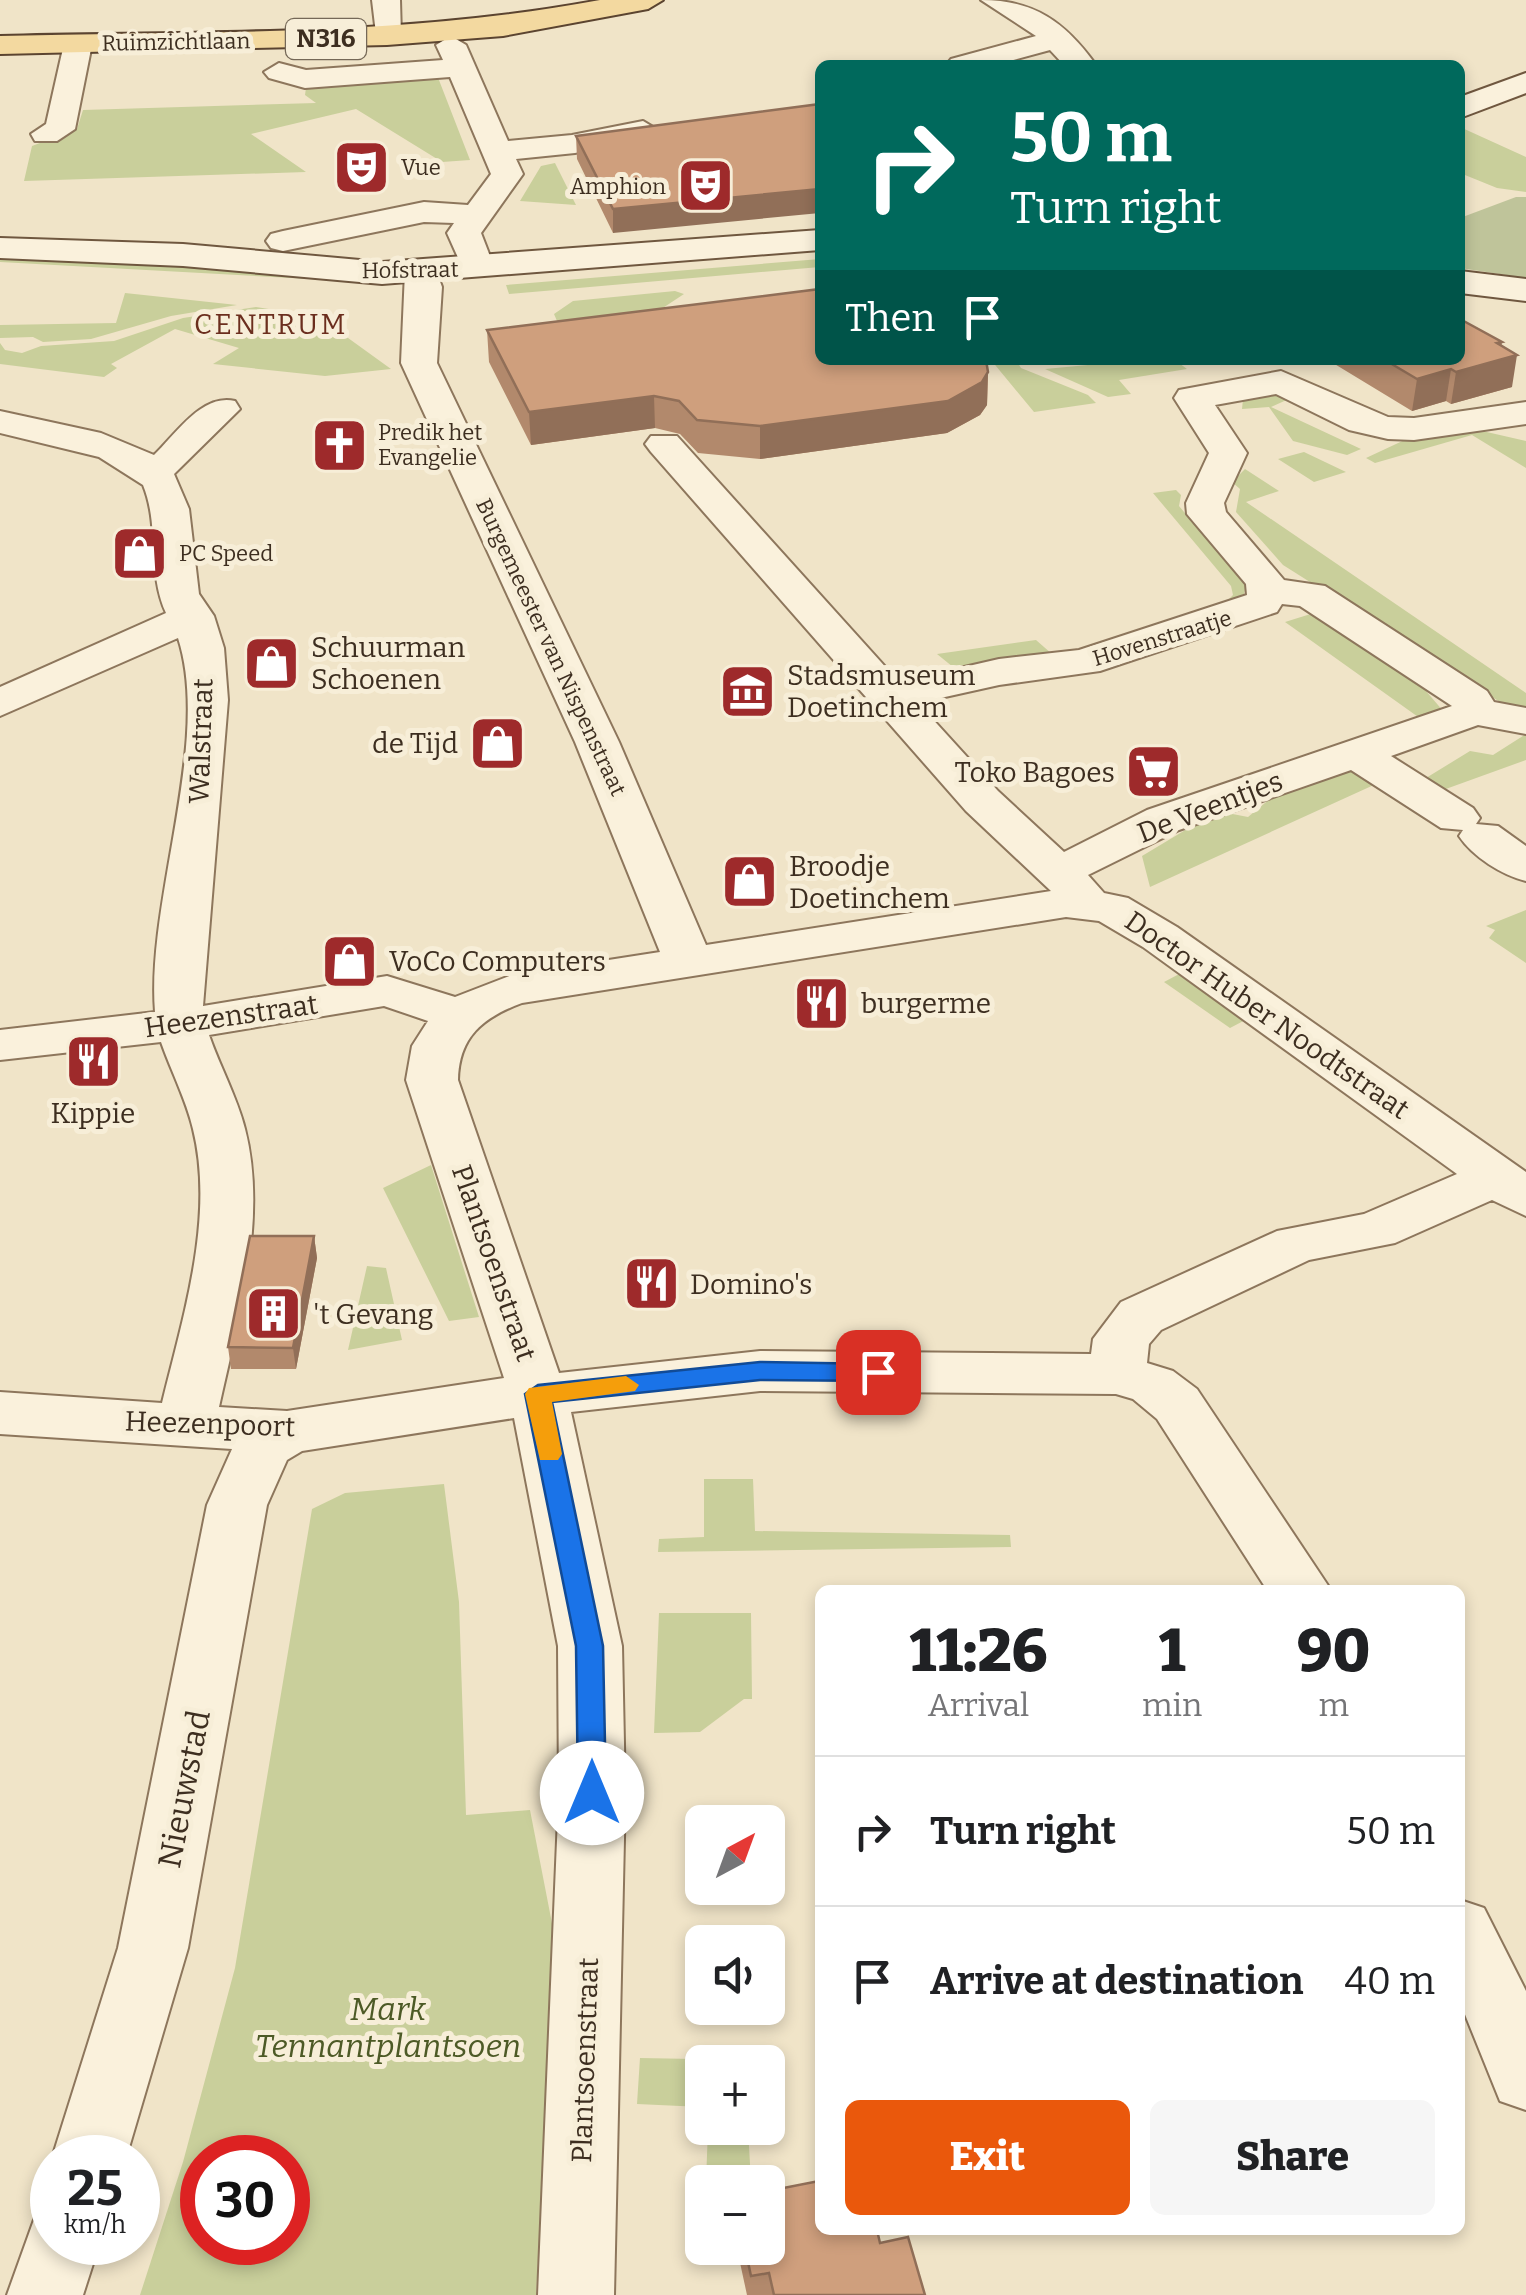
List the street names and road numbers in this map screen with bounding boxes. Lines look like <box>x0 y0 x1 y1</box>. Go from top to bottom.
road number: N316 <box>286 19 366 59</box>
street label: Ruimzichtlaan <box>101 27 251 57</box>
street label: Hofstraat <box>361 256 459 284</box>
street label: Burgemeester van Nispenstraat <box>470 494 632 800</box>
street label: Hovenstraatje <box>1089 604 1235 672</box>
street label: Walstraat <box>182 678 220 804</box>
street label: De Veentjes <box>1133 764 1287 850</box>
street label: Doctor Huber Noodtstraat <box>1119 904 1415 1126</box>
street label: Heezenstraat <box>142 988 320 1044</box>
street label: Plantsoenstraat <box>445 1161 543 1365</box>
street label: Heezenpoort <box>124 1405 296 1443</box>
street label: Nieuwstad <box>150 1707 218 1871</box>
street label: Plantsoenstraat <box>565 1957 605 2163</box>

